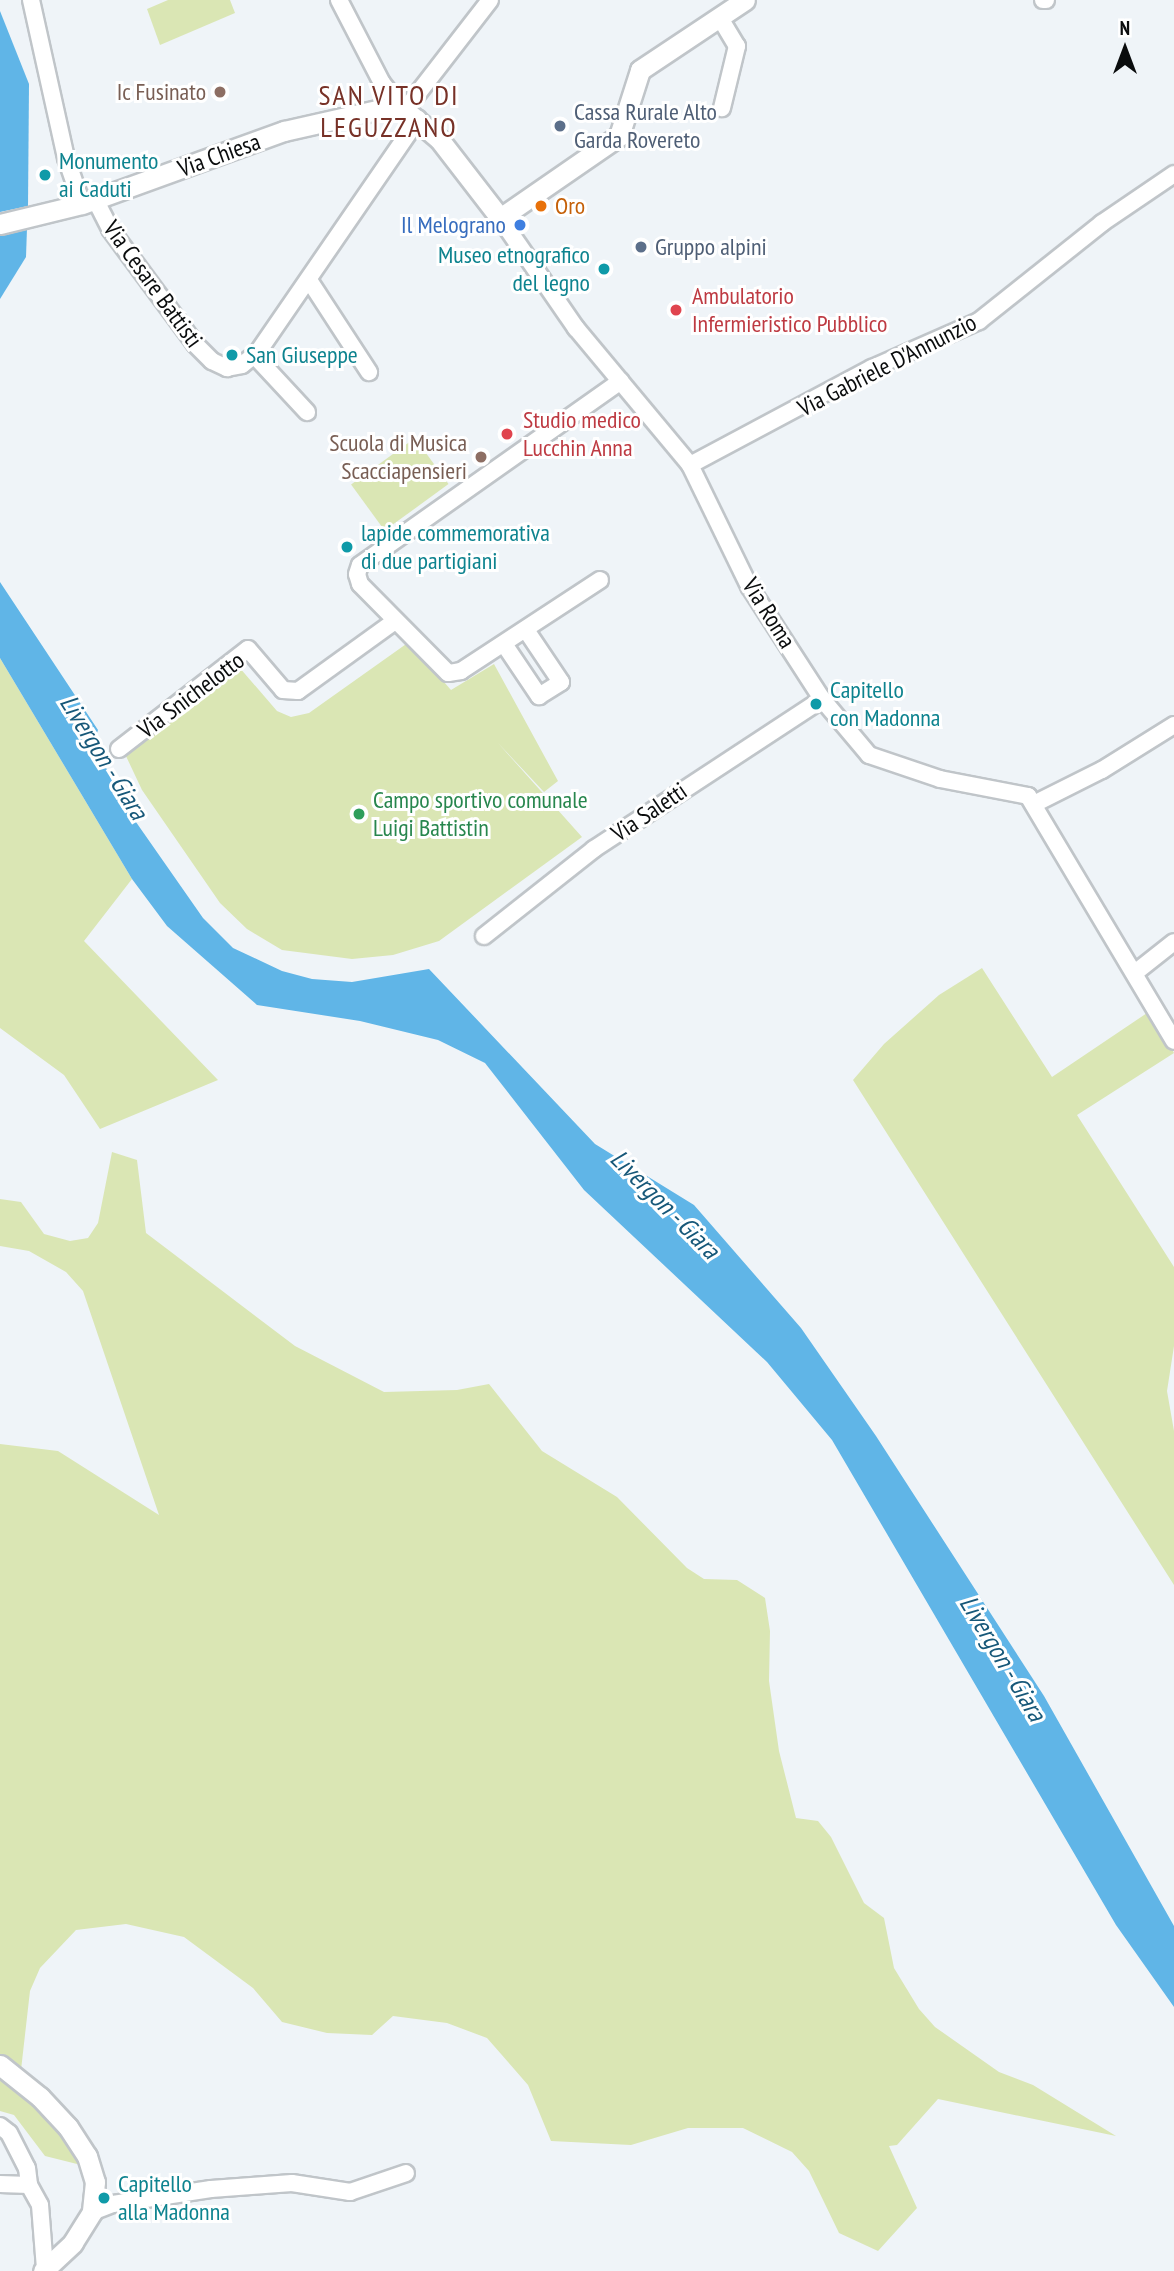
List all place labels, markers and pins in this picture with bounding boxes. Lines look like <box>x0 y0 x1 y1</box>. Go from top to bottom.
place label: Ic Fusinato <box>116 78 206 106</box>
marker: Ic Fusinato <box>212 84 228 100</box>
place label: Cassa Rurale Alto Garda Rovereto <box>574 98 718 154</box>
marker: Cassa Rurale Alto Garda Rovereto <box>552 118 568 134</box>
place label: Monumento ai Caduti <box>59 147 158 203</box>
marker: Monumento ai Caduti <box>37 167 53 183</box>
place label: Oro <box>555 192 585 220</box>
marker: Oro <box>533 198 549 214</box>
place label: Il Melograno <box>401 211 506 239</box>
marker: Il Melograno <box>512 217 528 233</box>
place label: Gruppo alpini <box>655 233 767 261</box>
marker: Gruppo alpini <box>633 239 649 255</box>
place label: Museo etnografico del legno <box>438 241 590 297</box>
marker: Museo etnografico del legno <box>596 261 612 277</box>
place label: Ambulatorio Infermieristico Pubblico <box>692 282 887 338</box>
marker: Ambulatorio Infermieristico Pubblico <box>666 300 686 320</box>
place label: San Giuseppe <box>246 341 358 369</box>
marker: San Giuseppe <box>224 347 240 363</box>
place label: Studio medico Lucchin Anna <box>523 406 641 462</box>
marker: Studio medico Lucchin Anna <box>497 424 517 444</box>
place label: Scuola di Musica Scacciapensieri <box>329 429 467 485</box>
marker: Scuola di Musica Scacciapensieri <box>473 449 489 465</box>
place label: lapide commemorativa di due partigiani <box>361 519 550 575</box>
marker: lapide commemorativa di due partigiani <box>339 539 355 555</box>
place label: Capitello con Madonna <box>830 676 940 732</box>
marker: Capitello con Madonna <box>808 696 824 712</box>
place label: Campo sportivo comunale Luigi Battistin <box>373 786 588 842</box>
marker: Campo sportivo comunale Luigi Battistin <box>351 806 367 822</box>
place label: Capitello alla Madonna <box>118 2170 230 2226</box>
marker: Capitello alla Madonna <box>96 2190 112 2206</box>

